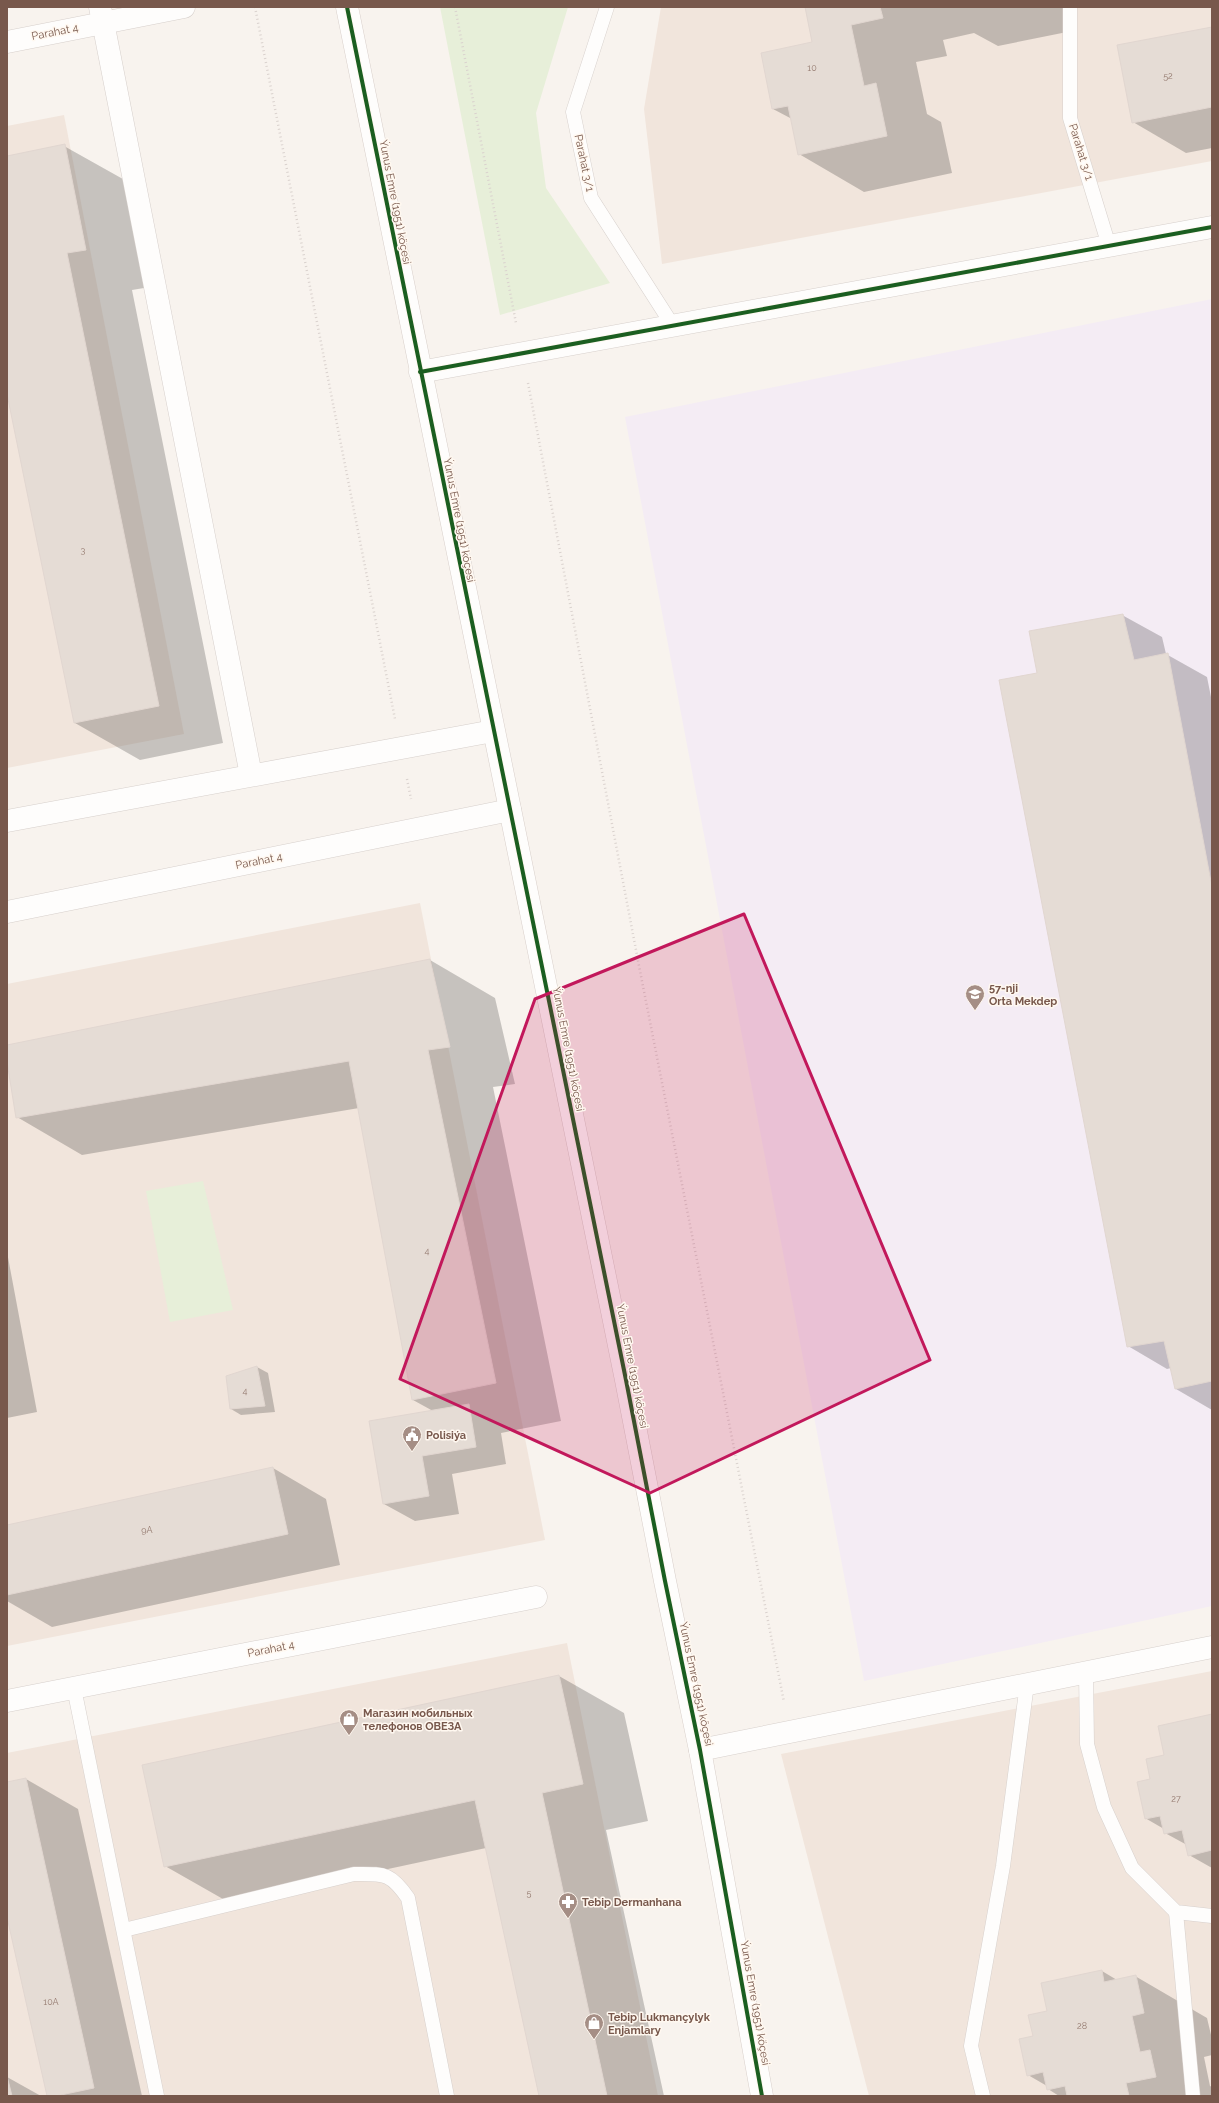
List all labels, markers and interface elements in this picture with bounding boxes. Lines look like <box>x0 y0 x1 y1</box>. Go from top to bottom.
street label: Parahat 4 <box>30 21 80 43</box>
house number: 10 <box>807 63 817 73</box>
house number: 52 <box>1163 71 1173 81</box>
street label: Parahat 3/1 <box>1066 122 1096 182</box>
street label: Parahat 3/1 <box>572 133 596 193</box>
street label: Ýunus Emre (1951) köçesi <box>377 138 414 265</box>
street label: Ýunus Emre (1951) köçesi <box>441 456 478 583</box>
house number: 3 <box>81 545 86 555</box>
street label: Parahat 4 <box>234 850 284 872</box>
place label: 57-nji Orta Mekdep <box>989 982 1057 1008</box>
school or university icon: 57-nji Orta Mekdep <box>964 983 986 1011</box>
street label: Ýunus Emre (1951) köçesi <box>550 985 587 1112</box>
house number: 4 <box>425 1246 430 1256</box>
street label: Ýunus Emre (1951) köçesi <box>614 1302 651 1429</box>
house number: 4 <box>243 1386 248 1396</box>
public building icon: Polisiýa <box>401 1424 423 1452</box>
place label: Polisiýa <box>426 1429 466 1442</box>
house number: 9A <box>141 1525 153 1535</box>
street label: Ýunus Emre (1951) köçesi <box>676 1621 716 1747</box>
street label: Parahat 4 <box>246 1638 296 1660</box>
place label: Магазин мобильных телефонов ОВЕЗА <box>363 1707 473 1733</box>
shop icon: Магазин мобильных телефонов ОВЕЗА <box>338 1708 360 1736</box>
house number: 27 <box>1171 1794 1181 1804</box>
house number: 5 <box>527 1888 532 1898</box>
pharmacy icon: Tebip Dermanhana <box>557 1891 579 1919</box>
place label: Tebip Dermanhana <box>582 1896 682 1909</box>
street label: Ýunus Emre (1951) köçesi <box>738 1939 773 2066</box>
house number: 10A <box>43 1997 59 2007</box>
place label: Tebip Lukmançylyk Enjamlary <box>608 2011 711 2037</box>
shop icon: Tebip Lukmançylyk Enjamlary <box>583 2012 605 2040</box>
house number: 28 <box>1077 2021 1087 2031</box>

